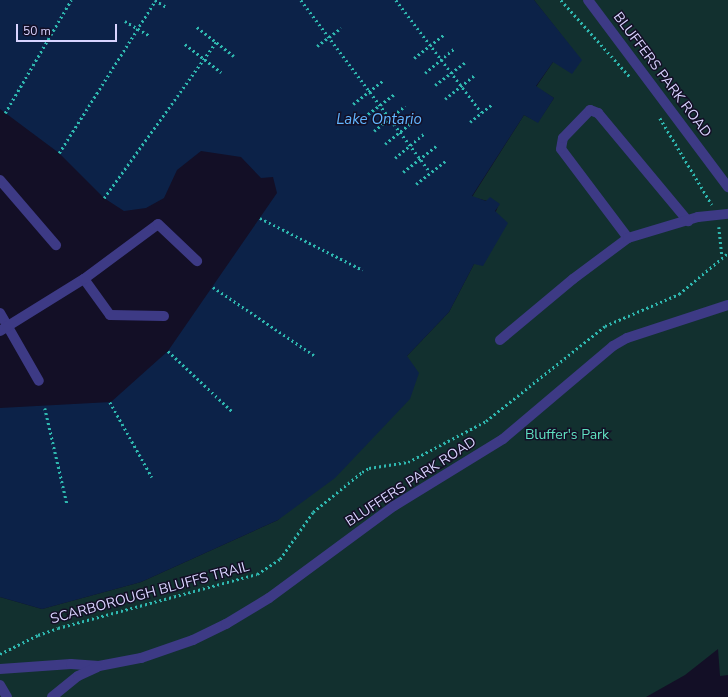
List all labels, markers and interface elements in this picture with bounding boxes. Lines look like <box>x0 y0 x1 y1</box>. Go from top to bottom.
street label: BLUFFERS PARK ROAD <box>609 9 715 141</box>
scale bar <box>18 16 119 42</box>
text: 50 m <box>23 23 51 39</box>
water label: Lake Ontario <box>336 111 422 129</box>
park label: Bluffer's Park <box>525 427 609 443</box>
street label: BLUFFERS PARK ROAD <box>343 434 479 530</box>
street label: SCARBOROUGH BLUFFS TRAIL <box>49 558 251 628</box>

